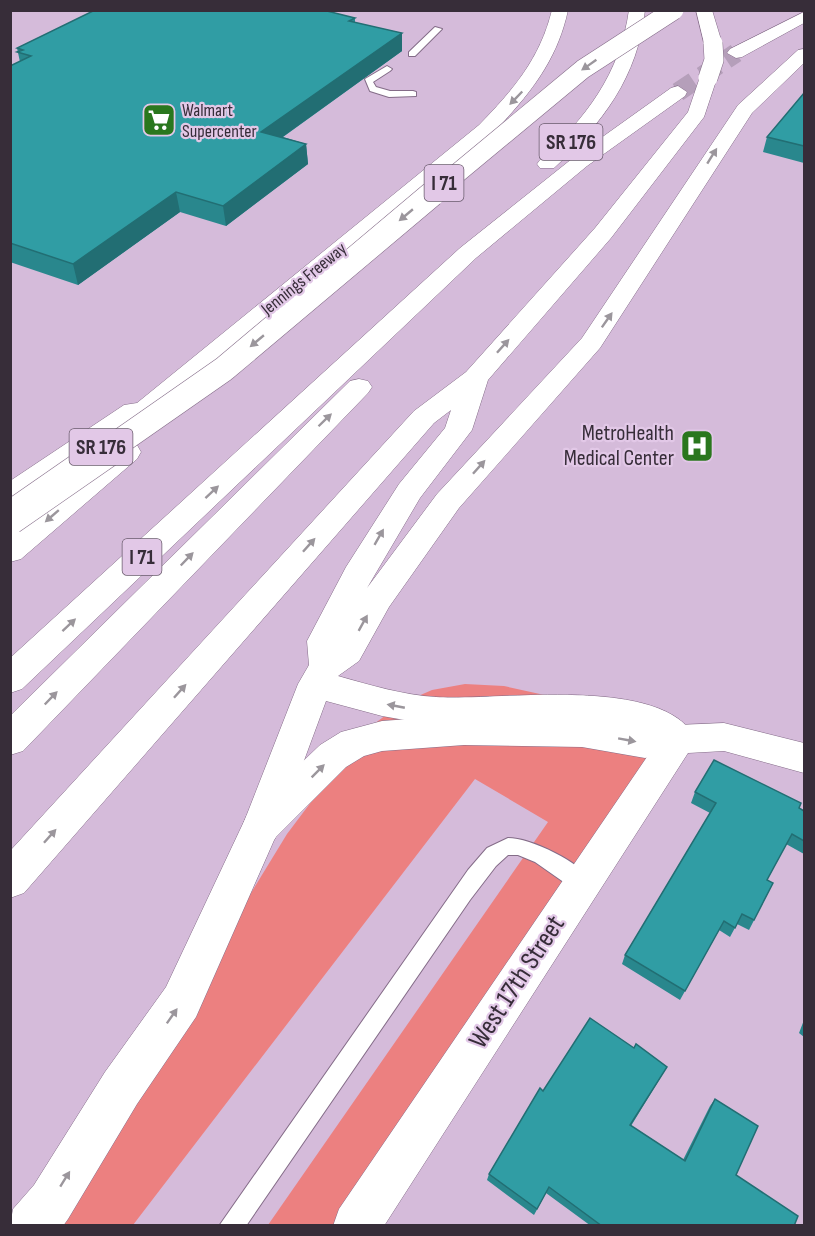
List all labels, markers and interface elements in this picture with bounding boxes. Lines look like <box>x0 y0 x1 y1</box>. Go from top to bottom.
one-way arrow <box>582 59 598 71</box>
one-way arrow <box>510 91 524 105</box>
place label: Walmart Supercenter <box>182 100 257 142</box>
supermarket icon: Walmart Supercenter <box>141 102 177 138</box>
road number: SR 176 <box>540 124 602 160</box>
one-way arrow <box>706 148 718 164</box>
road number: I 71 <box>424 165 464 201</box>
one-way arrow <box>399 208 414 221</box>
street label: Jennings Freeway <box>256 238 351 320</box>
one-way arrow <box>601 312 613 328</box>
one-way arrow <box>250 334 265 347</box>
one-way arrow <box>496 339 509 354</box>
one-way arrow <box>317 413 332 427</box>
place label: MetroHealth Medical Center <box>564 420 674 472</box>
hospital icon: MetroHealth Medical Center <box>679 428 715 464</box>
road number: SR 176 <box>70 429 132 465</box>
one-way arrow <box>472 460 485 475</box>
one-way arrow <box>204 486 218 500</box>
one-way arrow <box>45 509 60 522</box>
one-way arrow <box>374 528 384 545</box>
one-way arrow <box>302 538 315 553</box>
road number: I 71 <box>122 539 162 575</box>
one-way arrow <box>180 552 194 566</box>
one-way arrow <box>358 614 368 631</box>
one-way arrow <box>61 618 76 632</box>
one-way arrow <box>173 684 186 699</box>
one-way arrow <box>44 692 58 706</box>
one-way arrow <box>386 701 405 710</box>
one-way arrow <box>618 736 637 745</box>
one-way arrow <box>310 765 324 779</box>
one-way arrow <box>43 829 56 844</box>
street label: West 17th Street <box>462 910 572 1054</box>
one-way arrow <box>166 1008 178 1024</box>
one-way arrow <box>59 1171 70 1187</box>

